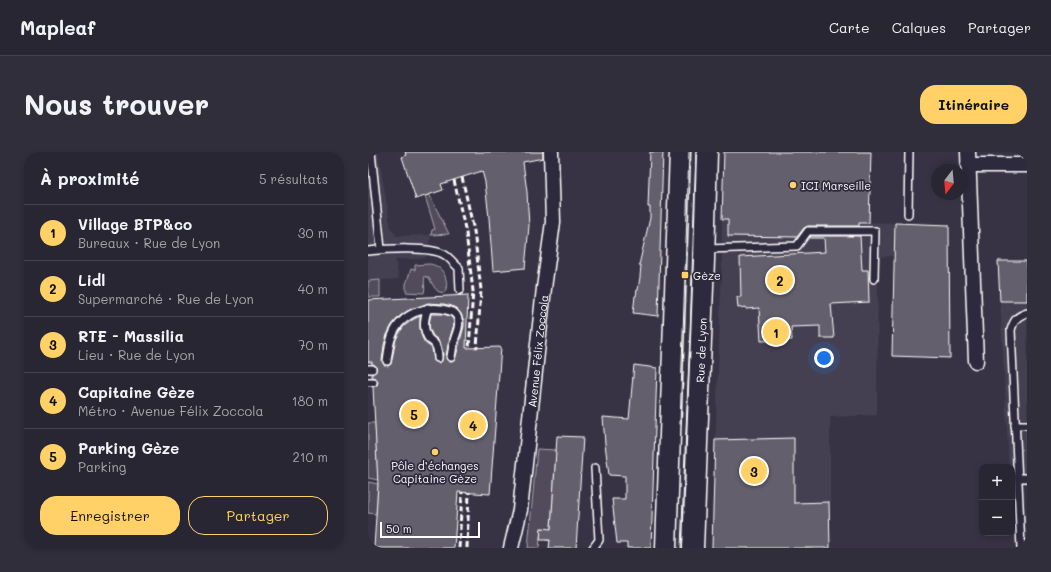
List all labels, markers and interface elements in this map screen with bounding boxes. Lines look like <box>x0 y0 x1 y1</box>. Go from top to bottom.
text: Mapleaf <box>20 15 95 40</box>
text: Carte <box>829 18 870 37</box>
text: Calques <box>892 18 946 37</box>
text: Partager <box>968 18 1031 37</box>
button: Itinéraire <box>920 85 1027 124</box>
text: Nous trouver <box>24 86 209 122</box>
north arrow <box>931 164 967 200</box>
text: À proximité <box>40 167 139 189</box>
text: 5 résultats <box>259 170 328 187</box>
place label: ICI Marseille <box>801 178 871 193</box>
marker: ICI Marseille <box>788 180 798 190</box>
text: Village BTP&co <box>78 214 192 234</box>
text: 1 <box>50 224 56 241</box>
text: 30 m <box>298 224 328 241</box>
text: Bureaux · Rue de Lyon <box>78 234 220 251</box>
pin: 2 <box>767 265 793 295</box>
place label: Gèze <box>693 268 721 283</box>
text: Lidl <box>78 270 105 290</box>
marker: Gèze <box>680 270 690 280</box>
text: 2 <box>49 280 57 297</box>
text: 40 m <box>298 280 328 297</box>
text: Supermarché · Rue de Lyon <box>78 290 254 307</box>
street label: Avenue Félix Zoccola <box>524 294 551 408</box>
street label: Rue de Lyon <box>692 317 709 383</box>
pin: 1 <box>763 317 789 347</box>
text: RTE - Massilia <box>78 326 184 346</box>
text: 3 <box>49 336 57 353</box>
text: 70 m <box>298 336 328 353</box>
text: Lieu · Rue de Lyon <box>78 346 195 363</box>
your location <box>814 348 834 368</box>
text: Capitaine Gèze <box>78 382 195 402</box>
text: 4 <box>49 392 57 409</box>
text: 180 m <box>292 392 328 409</box>
pin: 5 <box>401 399 427 429</box>
text: Métro · Avenue Félix Zoccola <box>78 402 264 419</box>
pin: 4 <box>460 410 486 440</box>
text: Parking Gèze <box>78 438 179 458</box>
marker: Pôle d’échanges Capitaine Gèze <box>430 447 440 457</box>
text: 5 <box>49 448 57 465</box>
text: 210 m <box>292 448 328 465</box>
pin: 3 <box>741 456 767 486</box>
text: Parking <box>78 458 126 475</box>
place label: Pôle d’échanges Capitaine Gèze <box>391 458 479 486</box>
map controls <box>979 464 1015 536</box>
button: + <box>979 464 1015 500</box>
button: Enregistrer <box>40 496 180 535</box>
button: Partager <box>188 496 328 535</box>
button: − <box>979 500 1015 536</box>
scale bar <box>380 520 480 539</box>
text: 50 m <box>386 521 412 536</box>

